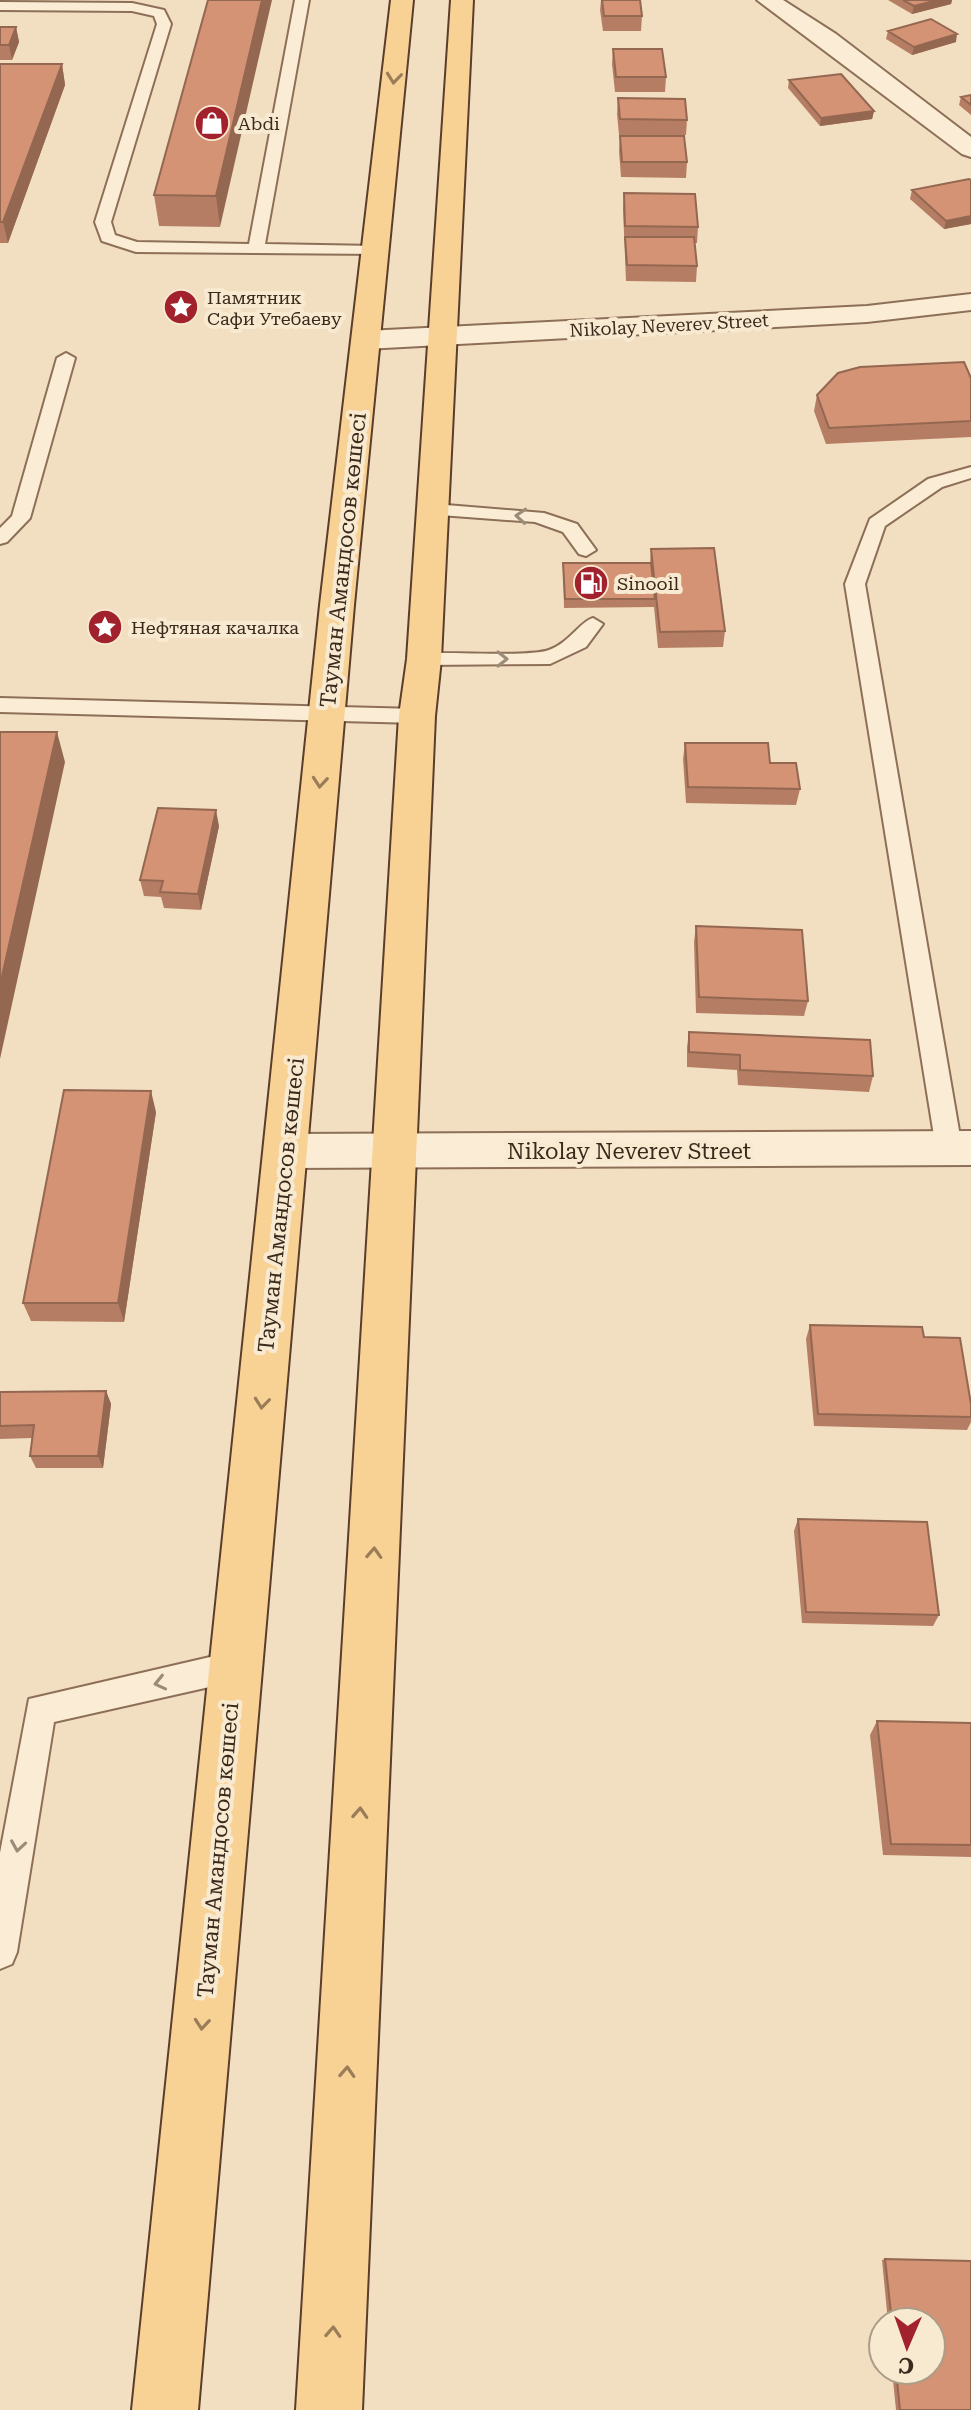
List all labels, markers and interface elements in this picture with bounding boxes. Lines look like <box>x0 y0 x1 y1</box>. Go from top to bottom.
one-way arrow <box>386 71 403 84</box>
shop icon: Abdi <box>193 104 231 142</box>
place label: Abdi <box>238 113 280 134</box>
place label: Памятник Сафи Утебаеву <box>207 287 342 329</box>
place icon: Памятник Сафи Утебаеву <box>162 288 200 326</box>
street label: Nikolay Neverev Street <box>569 309 769 341</box>
street label: Тауман Амандосов көшесі <box>315 411 371 709</box>
one-way arrow <box>514 508 527 525</box>
fuel station icon: Sinooil <box>572 564 610 602</box>
place label: Sinooil <box>617 573 679 594</box>
place icon: Нефтяная качалка <box>86 608 124 646</box>
place label: Нефтяная качалка <box>131 617 299 638</box>
one-way arrow <box>496 650 509 668</box>
one-way arrow <box>312 776 329 789</box>
street label: Тауман Амандосов көшесі <box>253 1056 309 1354</box>
street label: Nikolay Neverev Street <box>507 1139 751 1164</box>
one-way arrow <box>253 1397 270 1410</box>
one-way arrow <box>365 1546 382 1559</box>
one-way arrow <box>153 1674 167 1691</box>
street label: Тауман Амандосов көшесі <box>193 1701 243 1999</box>
one-way arrow <box>351 1806 368 1819</box>
one-way arrow <box>10 1839 27 1852</box>
one-way arrow <box>193 2018 210 2031</box>
one-way arrow <box>338 2065 355 2078</box>
north arrow <box>867 2306 947 2386</box>
one-way arrow <box>325 2325 342 2338</box>
text: С <box>898 2353 914 2378</box>

